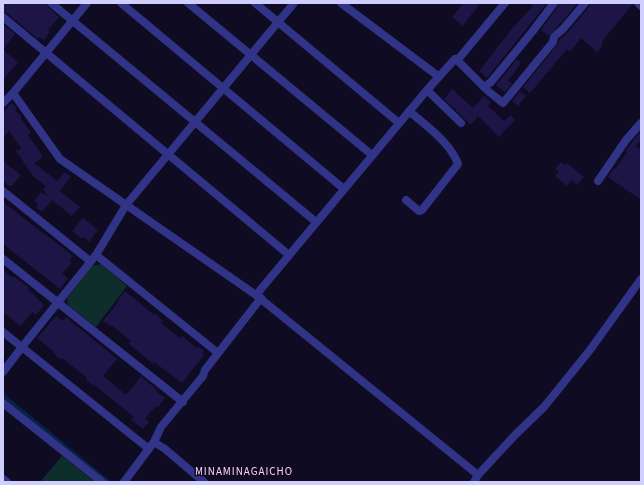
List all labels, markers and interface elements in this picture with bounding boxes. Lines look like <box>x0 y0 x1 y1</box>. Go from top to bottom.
district label: MINAMINAGAICHO <box>195 464 293 479</box>

